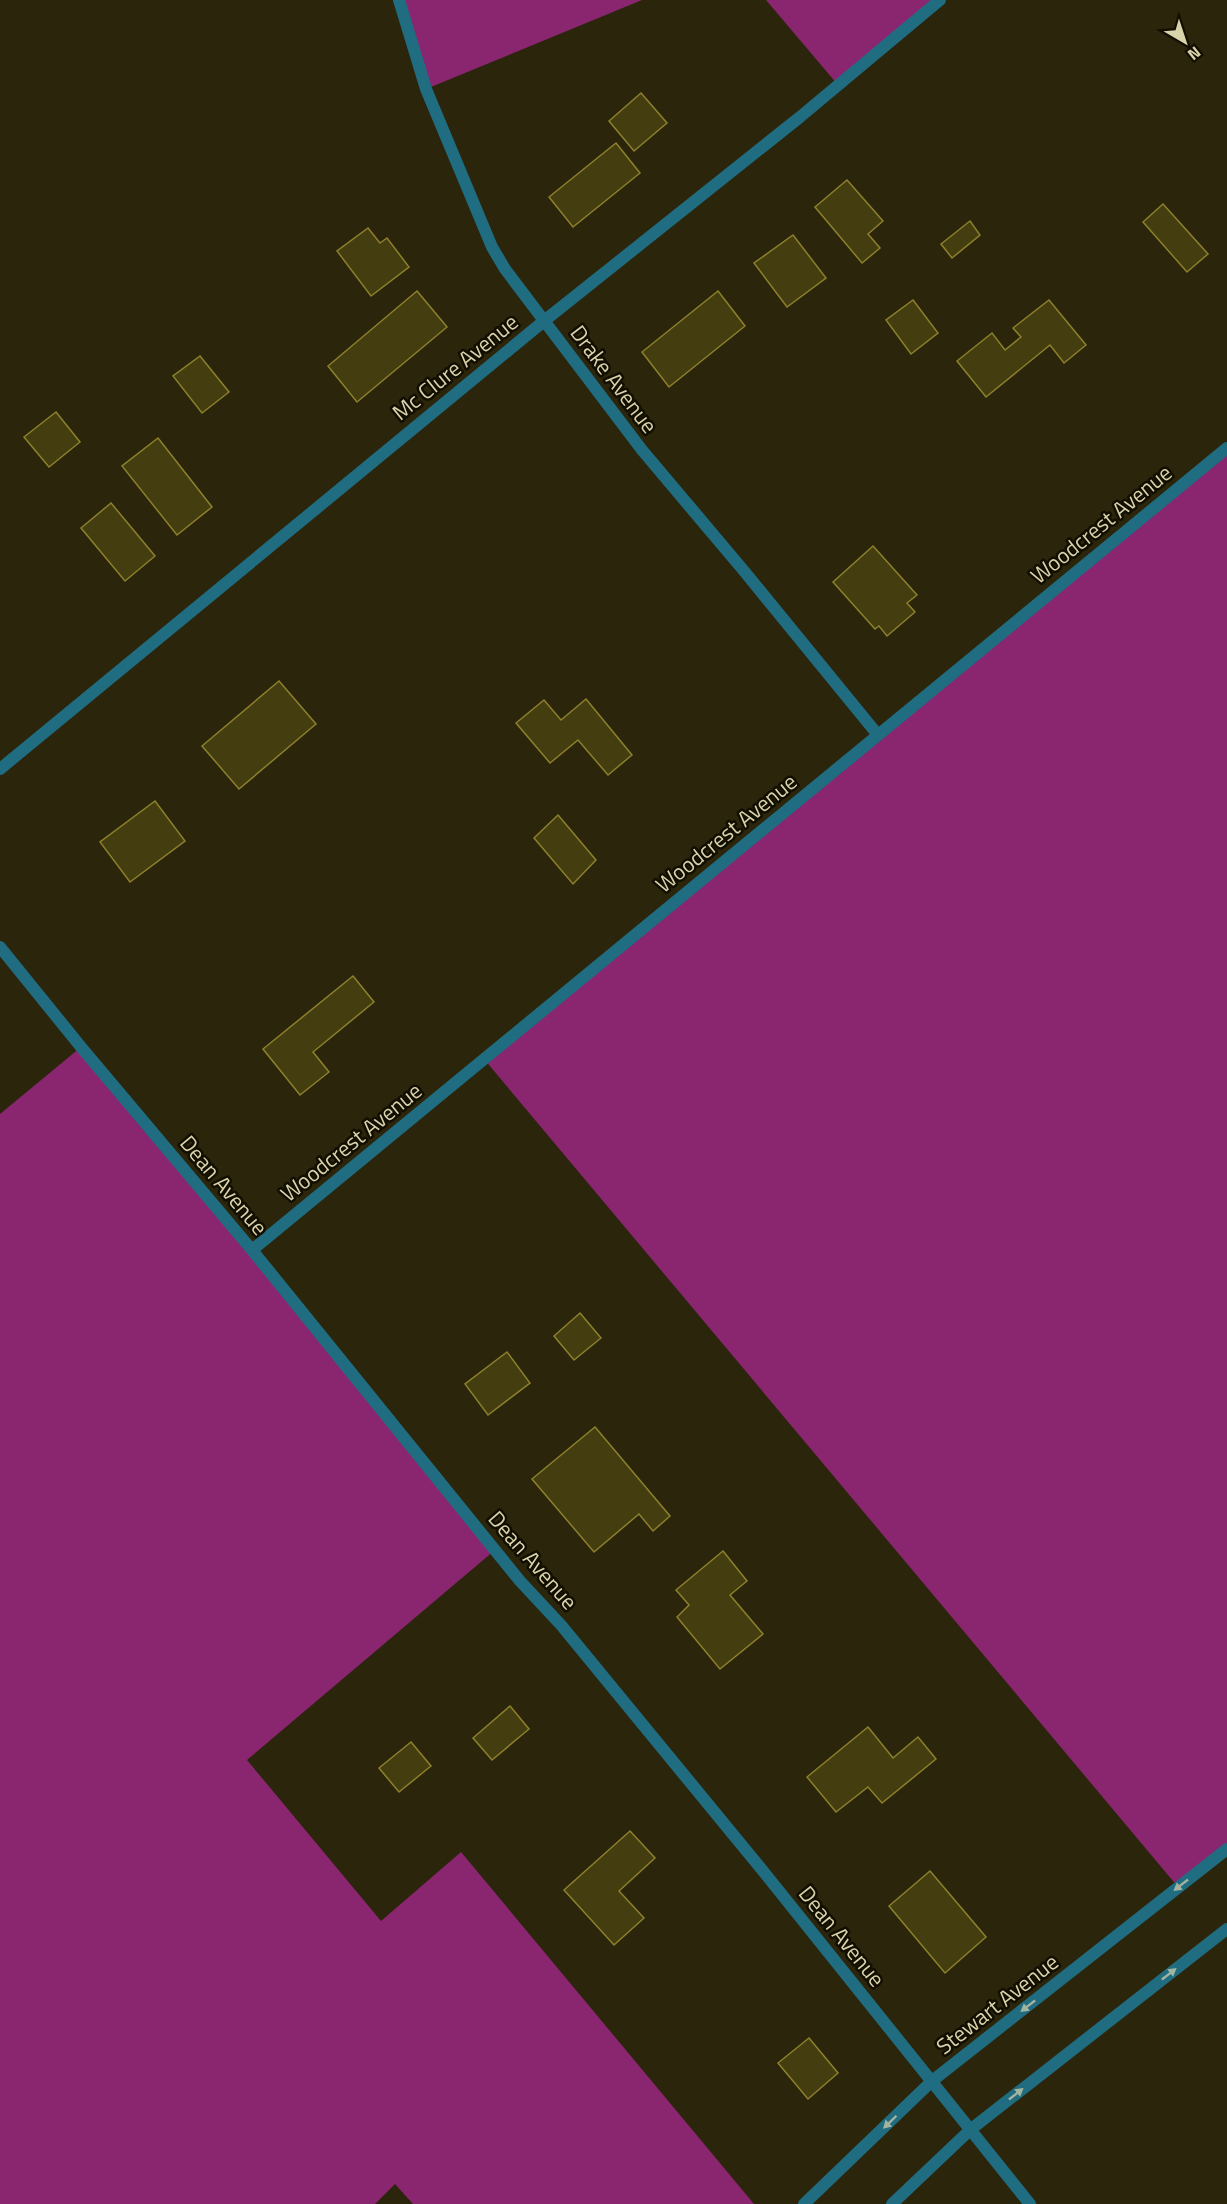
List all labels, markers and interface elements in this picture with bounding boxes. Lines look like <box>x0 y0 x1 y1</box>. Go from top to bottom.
north arrow <box>1155 12 1215 72</box>
text: N <box>1183 41 1206 66</box>
street label: Mc Clure Avenue <box>385 305 525 429</box>
street label: Drake Avenue <box>562 318 666 440</box>
street label: Woodcrest Avenue <box>1023 456 1179 592</box>
street label: Woodcrest Avenue <box>648 765 804 901</box>
street label: Woodcrest Avenue <box>273 1074 429 1210</box>
street label: Dean Avenue <box>172 1127 276 1243</box>
street label: Dean Avenue <box>480 1503 586 1617</box>
street label: Dean Avenue <box>790 1878 894 1994</box>
one-way arrow <box>1173 1879 1189 1892</box>
street label: Stewart Avenue <box>929 1945 1065 2063</box>
one-way arrow <box>1162 1968 1177 1980</box>
one-way arrow <box>1020 1999 1036 2012</box>
one-way arrow <box>1008 2087 1024 2100</box>
one-way arrow <box>883 2114 897 2128</box>

